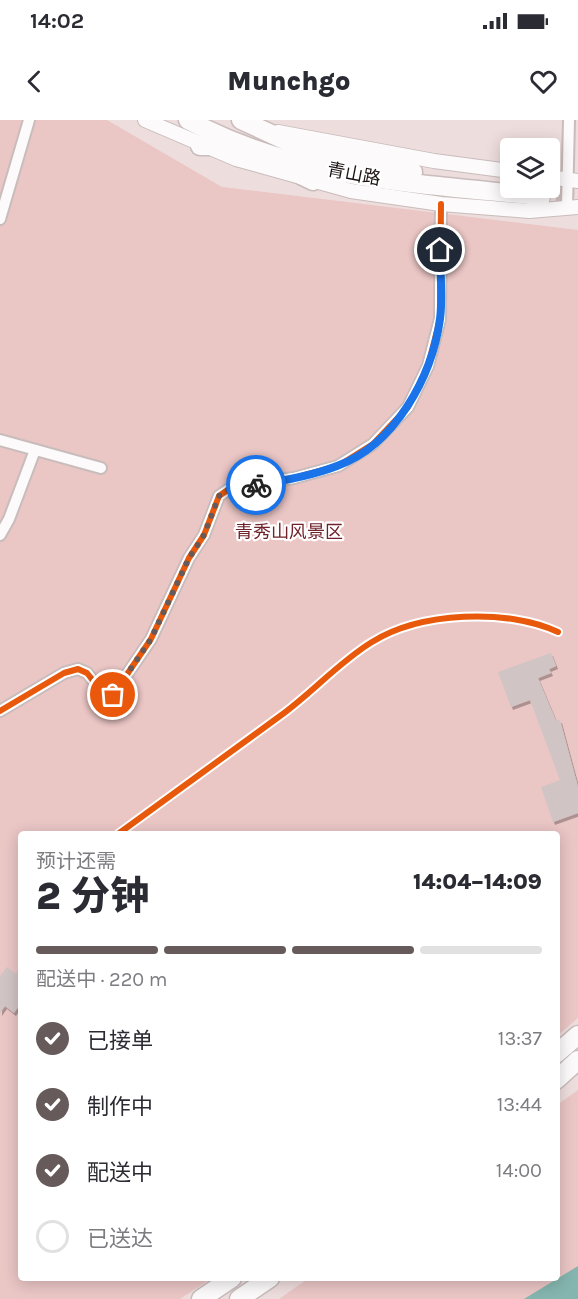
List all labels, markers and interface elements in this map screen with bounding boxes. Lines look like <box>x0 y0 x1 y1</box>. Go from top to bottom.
text: 14:02 <box>30 8 84 34</box>
icon: back <box>18 65 51 98</box>
text: Munchgo <box>227 65 351 97</box>
icon: heart <box>527 65 560 98</box>
map controls <box>500 138 560 198</box>
button: layers <box>500 138 560 198</box>
street label: 青山路 <box>325 158 383 190</box>
pin <box>414 224 465 275</box>
icon: home <box>423 233 456 266</box>
courier <box>226 455 286 515</box>
icon: bike <box>240 469 273 502</box>
park label: 青秀山风景区 <box>235 521 343 543</box>
pin <box>87 669 138 720</box>
icon: bag <box>96 678 129 711</box>
text: 预计还需 <box>36 850 116 873</box>
text: 14:04–14:09 <box>413 869 542 895</box>
text: 2 分钟 <box>36 873 149 919</box>
text: 配送中 · 220 m <box>36 968 168 991</box>
icon: check <box>36 1022 69 1055</box>
text: 13:37 <box>498 1027 542 1050</box>
text: 已接单 <box>87 1028 153 1054</box>
icon: check <box>36 1088 69 1121</box>
text: 13:44 <box>497 1093 542 1116</box>
text: 制作中 <box>87 1094 153 1120</box>
icon: check <box>36 1154 69 1187</box>
text: 14:00 <box>496 1159 542 1182</box>
text: 配送中 <box>87 1160 153 1186</box>
text: 已送达 <box>87 1226 153 1252</box>

